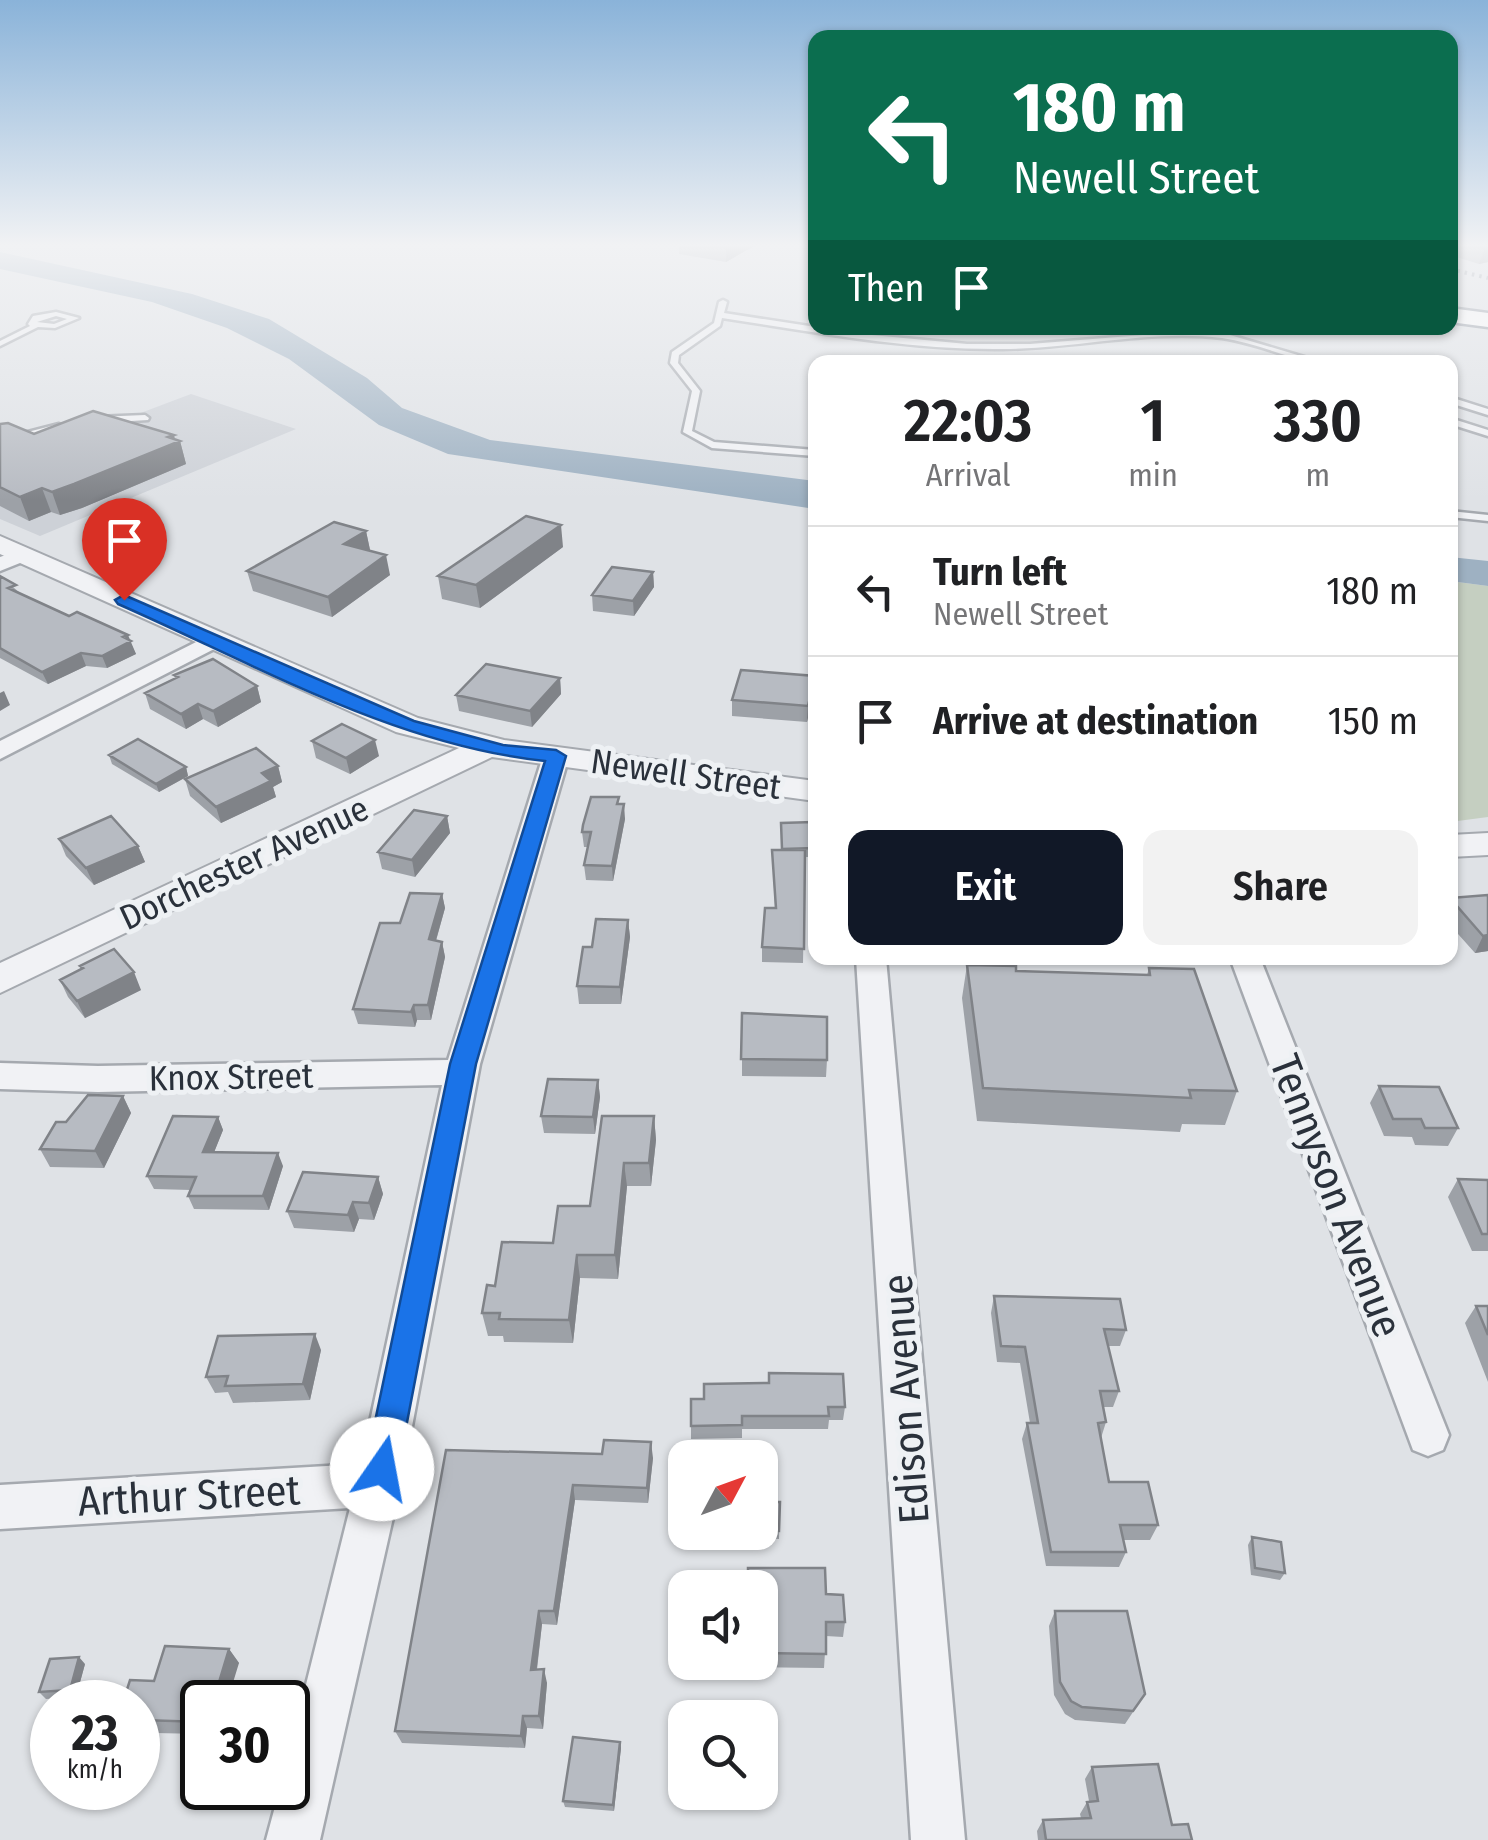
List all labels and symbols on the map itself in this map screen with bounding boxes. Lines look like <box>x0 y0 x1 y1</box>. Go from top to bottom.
pin <box>82 498 167 601</box>
street label: Newell Street <box>588 740 784 808</box>
street label: Dorchester Avenue <box>113 787 375 939</box>
street label: Tennyson Avenue <box>1259 1048 1413 1344</box>
street label: Knox Street <box>148 1055 314 1099</box>
street label: Edison Avenue <box>872 1272 940 1526</box>
position arrow <box>330 1417 434 1521</box>
north arrow <box>668 1440 778 1550</box>
street label: Arthur Street <box>77 1465 302 1527</box>
speed limit sign: 30 <box>180 1680 310 1810</box>

